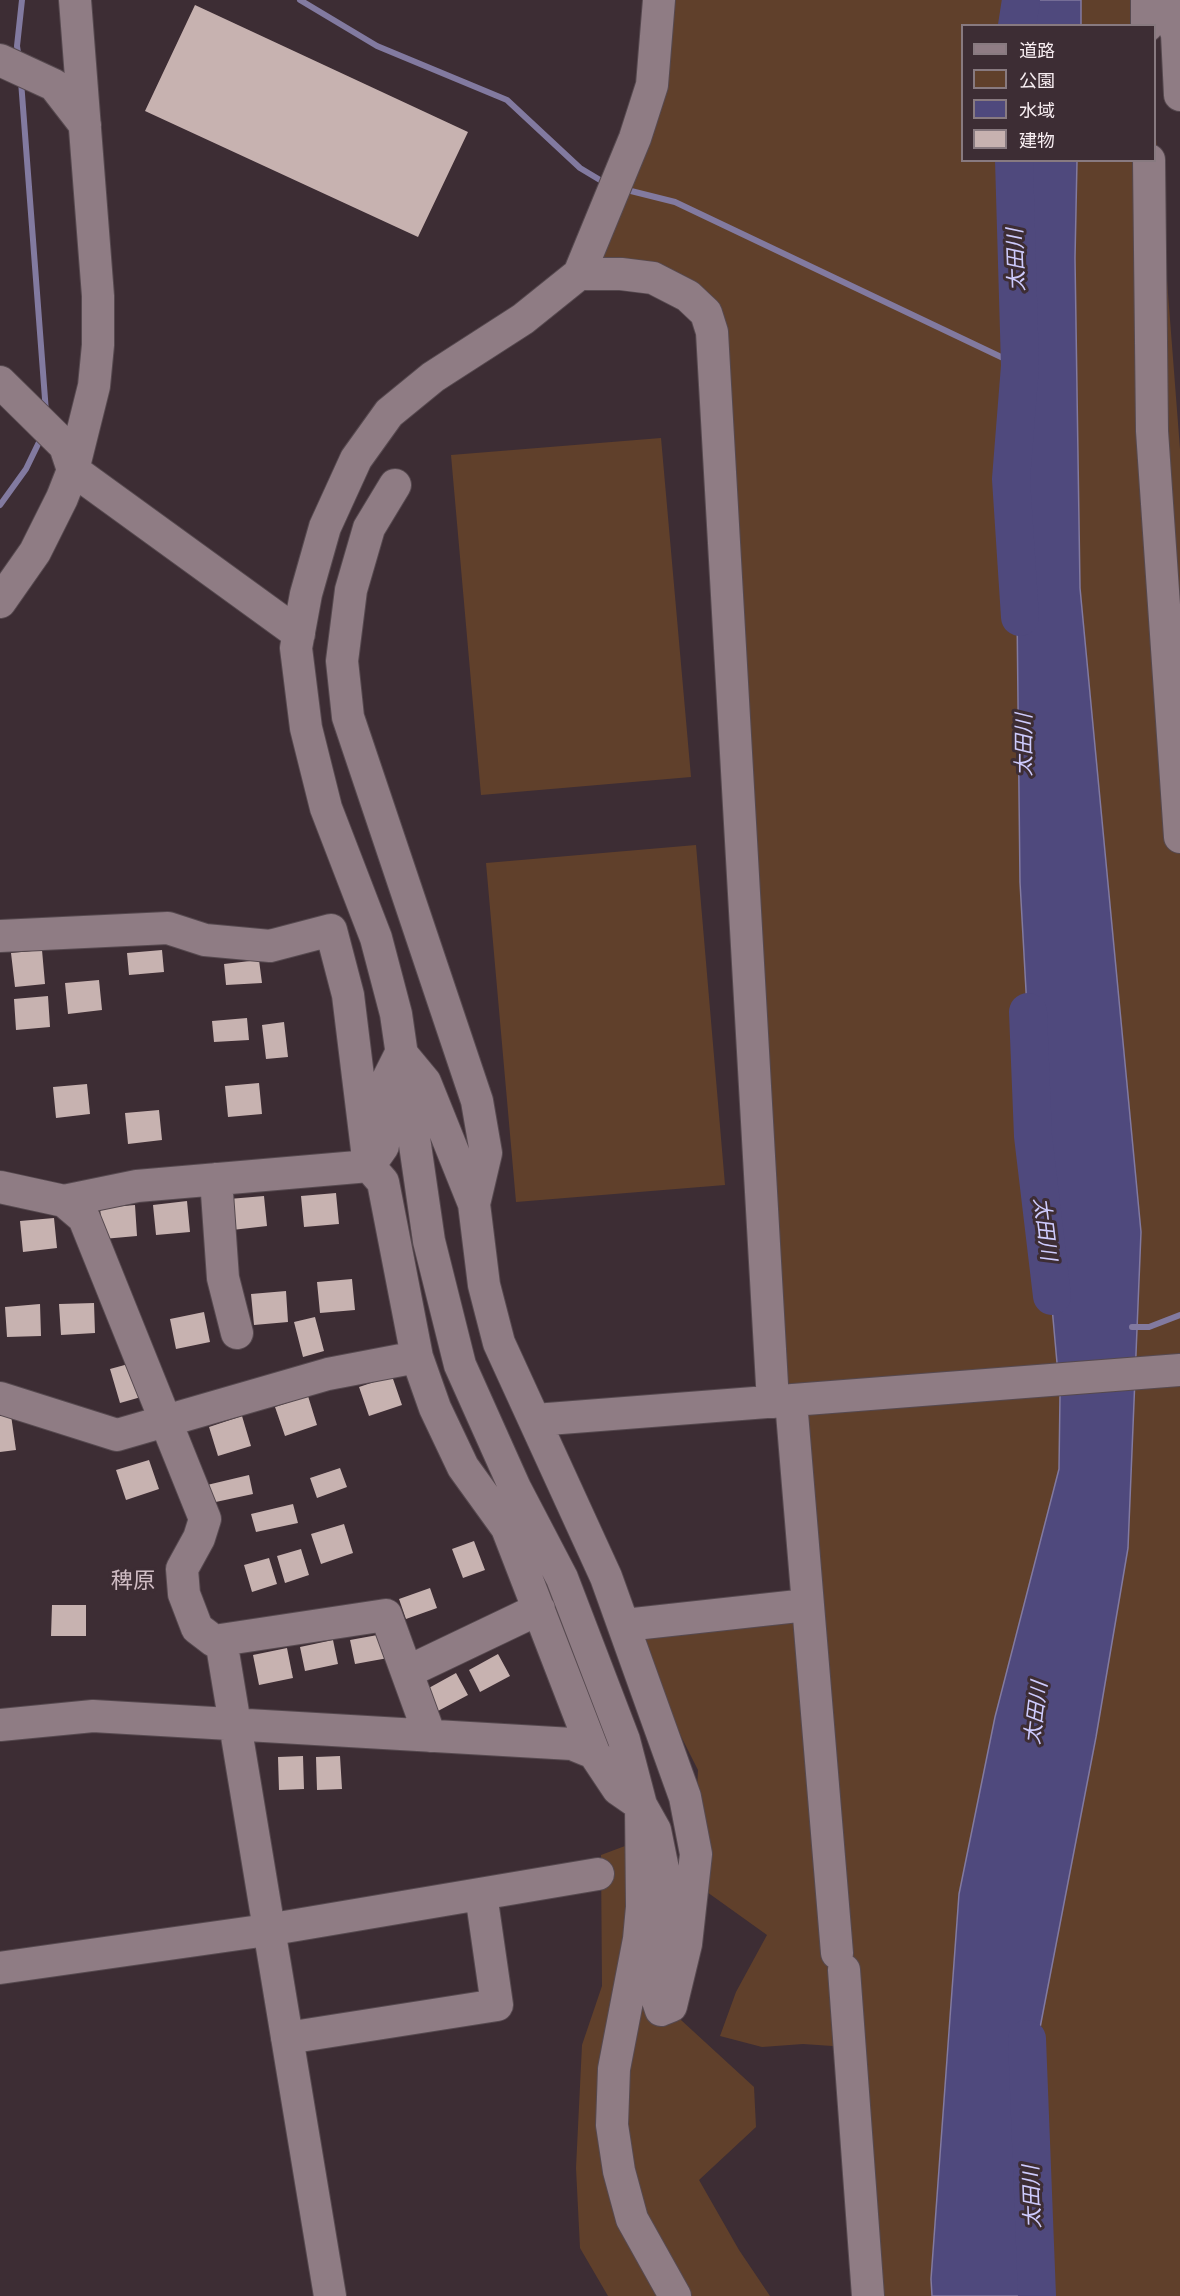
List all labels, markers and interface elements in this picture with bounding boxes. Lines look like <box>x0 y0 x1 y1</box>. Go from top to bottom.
legend <box>961 24 1156 162</box>
text: 道路 <box>1019 41 1055 61</box>
text: 公園 <box>1019 71 1055 91</box>
text: 水域 <box>1019 101 1055 121</box>
text: 建物 <box>1019 131 1055 151</box>
water label: 太田川 <box>1003 228 1031 292</box>
water label: 太田川 <box>1012 714 1038 776</box>
water label: 太田川 <box>1028 1196 1060 1262</box>
district label: 稗原 <box>111 1569 155 1595</box>
water label: 太田川 <box>1021 1680 1053 1746</box>
water label: 太田川 <box>1019 2165 1047 2229</box>

